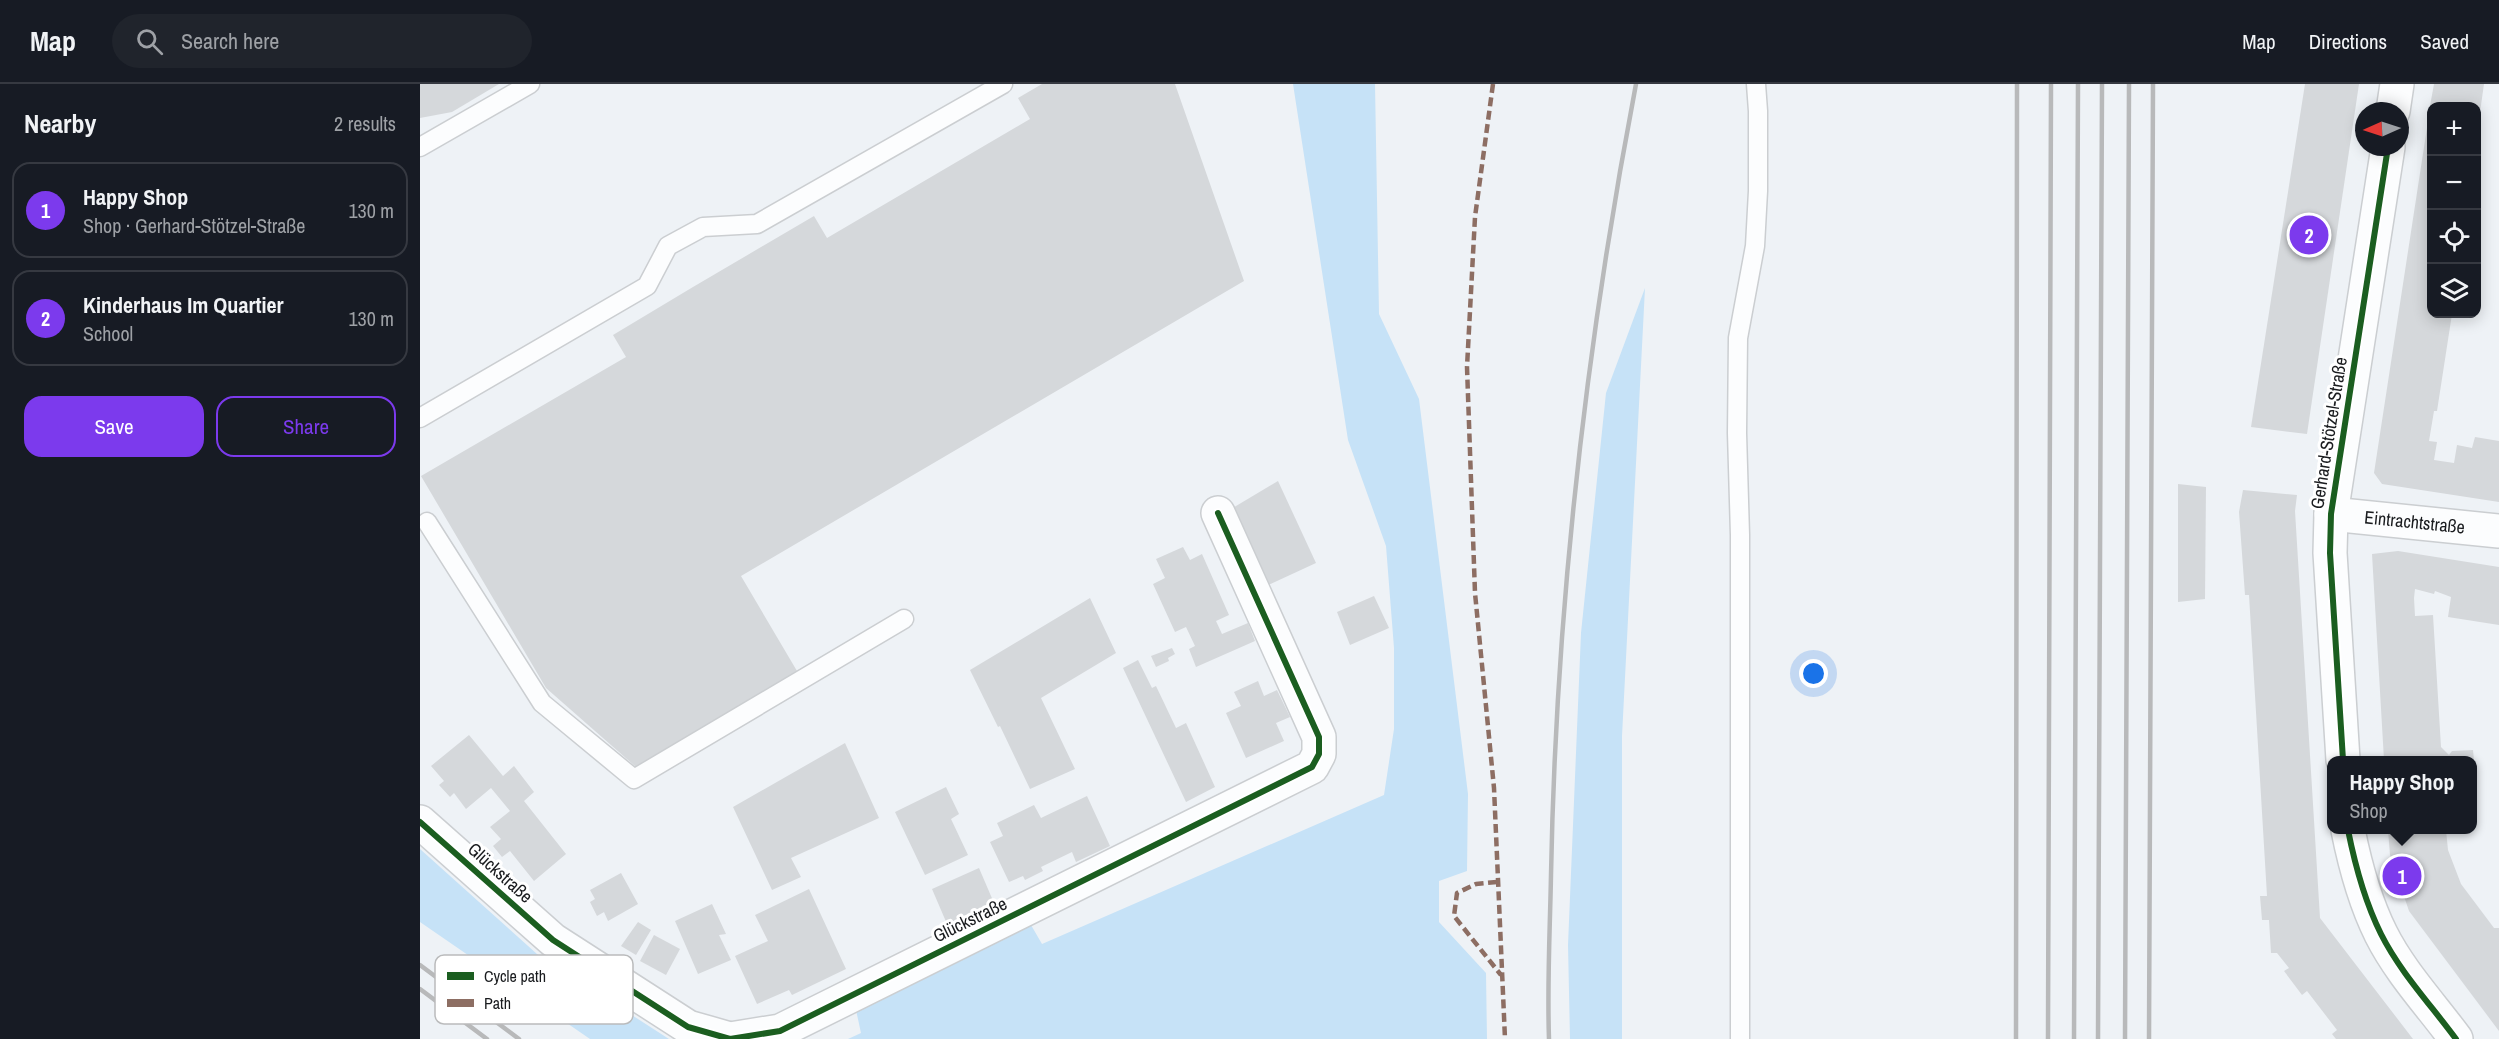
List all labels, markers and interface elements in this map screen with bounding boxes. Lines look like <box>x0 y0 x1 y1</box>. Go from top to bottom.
search box <box>112 14 532 68</box>
text: Map <box>30 22 76 60</box>
icon: search <box>133 25 166 58</box>
text: Search here <box>181 26 279 56</box>
text: Map <box>2242 27 2276 56</box>
text: Directions <box>2309 27 2387 56</box>
text: Saved <box>2420 27 2469 56</box>
north arrow <box>2355 102 2409 156</box>
map controls <box>2427 102 2481 318</box>
button: + <box>2427 102 2481 156</box>
text: Nearby <box>24 106 96 141</box>
text: 2 results <box>334 110 396 137</box>
button: − <box>2427 156 2481 210</box>
text: Happy Shop <box>83 182 188 212</box>
text: 1 <box>41 197 50 224</box>
text: 130 m <box>348 197 394 224</box>
button: locate <box>2427 210 2481 264</box>
text: Shop · Gerhard-Stötzel-Straße <box>83 212 305 239</box>
pin: 2 <box>2290 212 2328 258</box>
button: layers <box>2427 264 2481 318</box>
text: Kinderhaus Im Quartier <box>83 290 284 320</box>
text: 2 <box>41 305 50 332</box>
text: 130 m <box>348 305 394 332</box>
text: School <box>83 320 133 347</box>
street label: Gerhard-Stötzel-Straße <box>2304 355 2353 511</box>
button: Save <box>24 396 204 457</box>
button: Share <box>216 396 396 457</box>
street label: Eintrachtstraße <box>2363 504 2466 539</box>
your location <box>1799 659 1828 688</box>
popup <box>2327 756 2477 834</box>
text: Happy Shop <box>2349 767 2455 797</box>
text: Shop <box>2349 797 2388 824</box>
street label: Glückstraße <box>462 837 538 909</box>
pin: 1 <box>2382 854 2422 898</box>
street label: Glückstraße <box>929 891 1011 948</box>
legend <box>435 955 633 1024</box>
text: Cycle path <box>484 965 546 987</box>
text: Path <box>484 992 511 1014</box>

